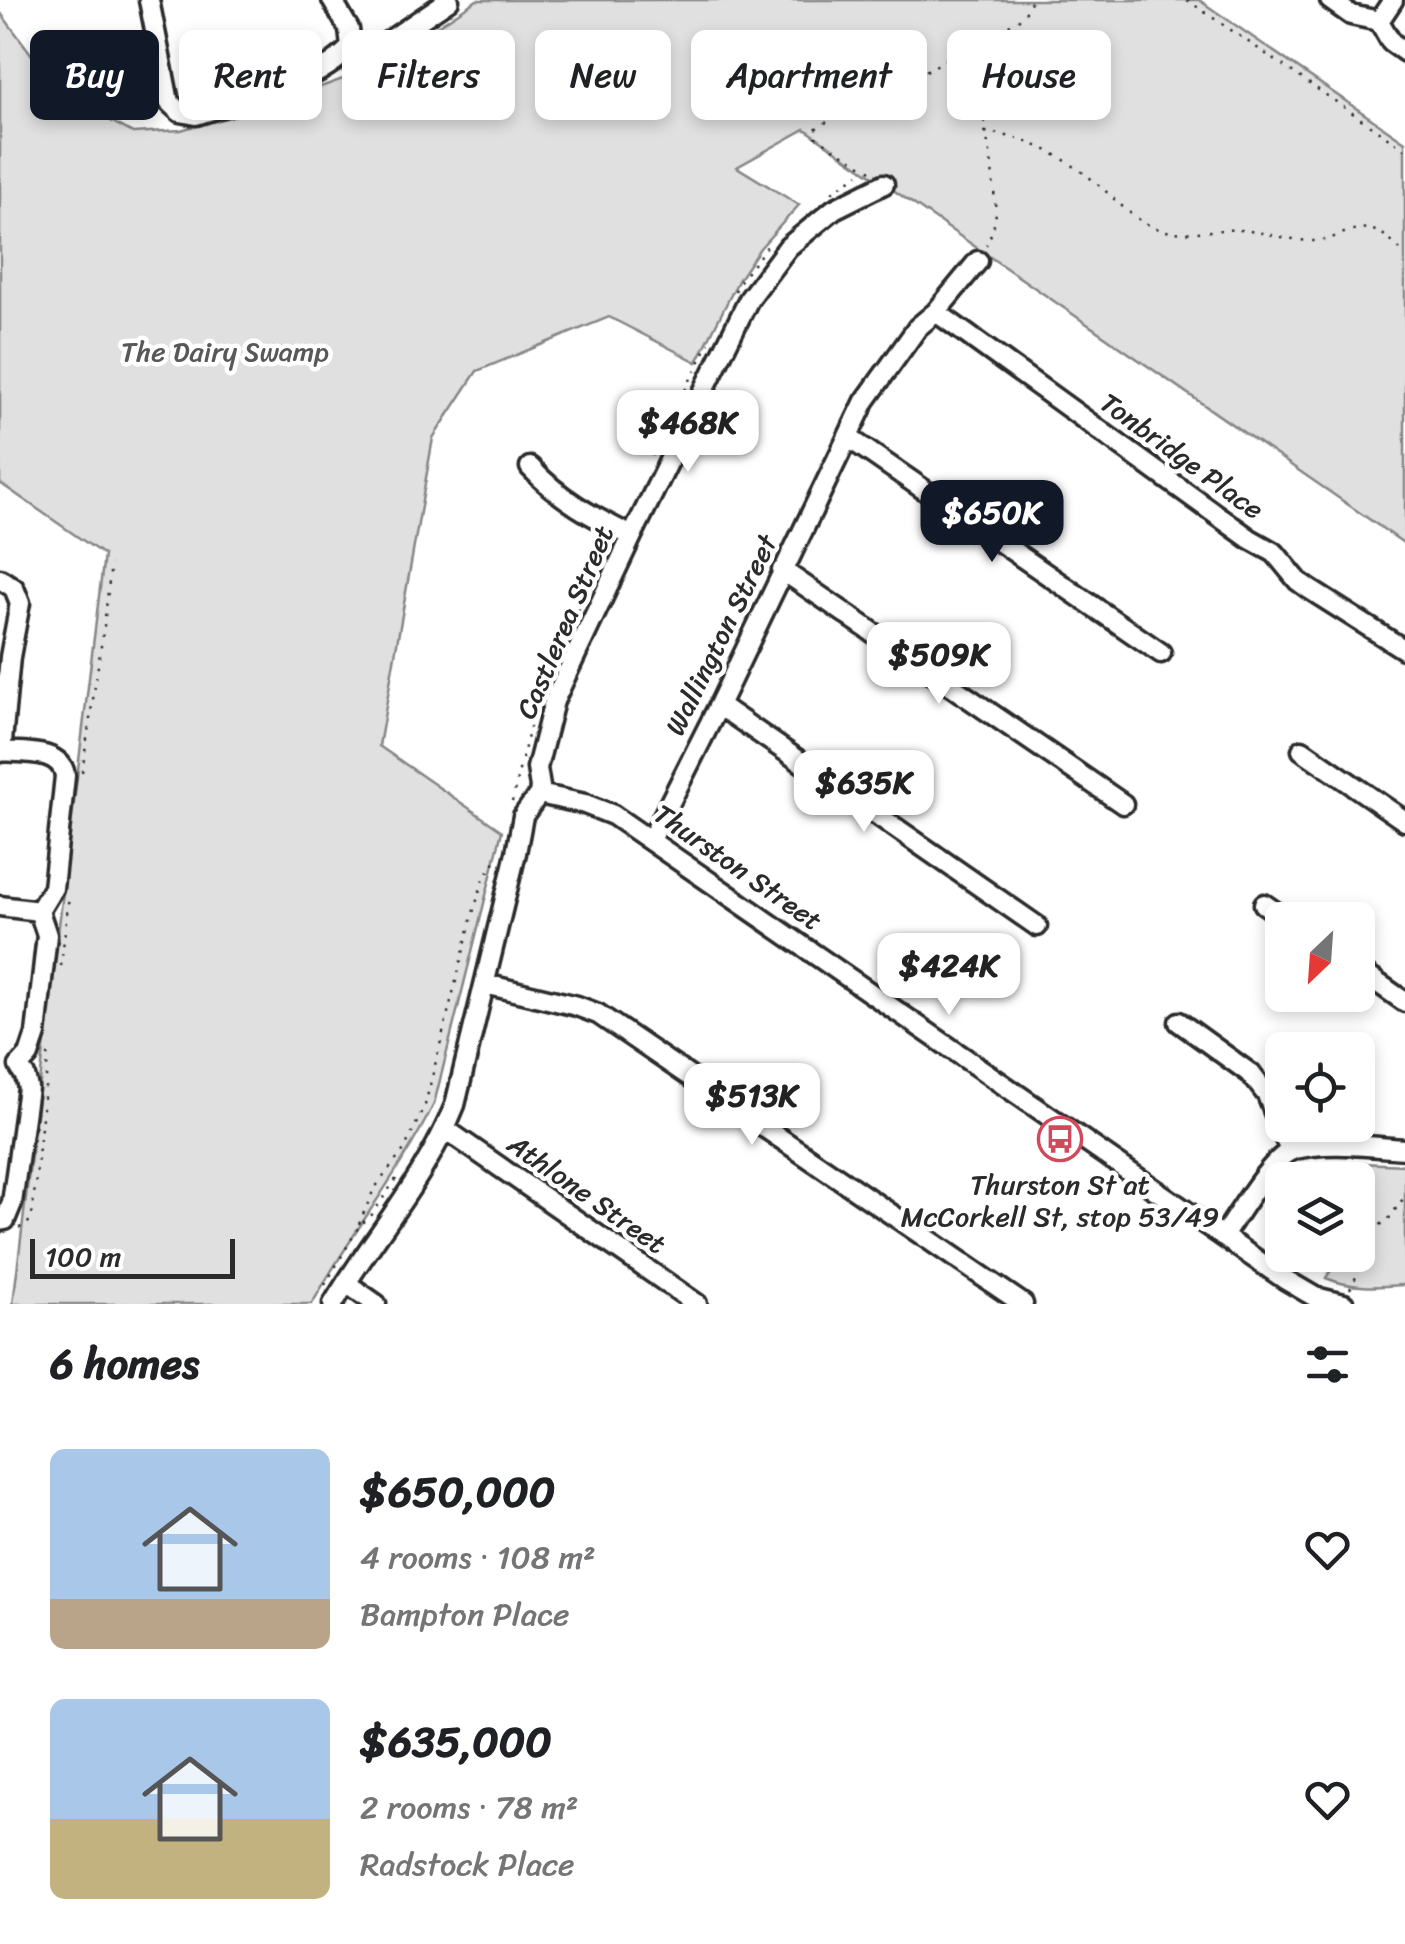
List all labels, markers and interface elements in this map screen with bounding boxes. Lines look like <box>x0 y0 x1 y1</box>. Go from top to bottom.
chip: Buy <box>30 30 159 120</box>
chip: Rent <box>179 30 322 120</box>
chip: Filters <box>342 30 515 120</box>
chip: New <box>535 30 671 120</box>
chip: Apartment <box>691 30 927 120</box>
chip: House <box>947 30 1111 120</box>
park label: The Dairy Swamp <box>121 327 329 376</box>
street label: Tonbridge Place <box>1089 379 1275 533</box>
pin: $468K <box>618 390 758 475</box>
text: $468K <box>639 394 737 451</box>
pin: $650K <box>922 480 1062 565</box>
text: $650K <box>943 484 1041 541</box>
street label: Castlerea Street <box>502 517 628 727</box>
street label: Wallington Street <box>651 524 792 744</box>
pin: $509K <box>869 622 1009 707</box>
text: $509K <box>889 626 989 683</box>
pin: $635K <box>794 750 934 835</box>
text: $635K <box>816 754 912 811</box>
street label: Thurston Street <box>643 790 833 944</box>
north arrow <box>1265 902 1375 1012</box>
map controls <box>1265 902 1375 1272</box>
pin: $424K <box>879 933 1019 1018</box>
text: $424K <box>899 937 999 994</box>
button: locate <box>1265 1032 1375 1142</box>
pin: $513K <box>682 1063 822 1148</box>
text: $513K <box>706 1067 798 1124</box>
bus stop icon: Thurston St at McCorkell St, stop 53/49 <box>1037 1116 1083 1162</box>
street label: Athlone Street <box>496 1120 677 1267</box>
place label: Thurston St at McCorkell St, stop 53/49 <box>901 1160 1219 1241</box>
button: layers <box>1265 1162 1375 1272</box>
text: 100 m <box>45 1232 121 1281</box>
scale bar <box>30 1234 235 1278</box>
text: 6 homes <box>50 1327 199 1401</box>
icon: filters <box>1300 1337 1355 1392</box>
text: $650,000 <box>360 1455 555 1529</box>
icon: home <box>130 1489 250 1609</box>
icon: heart <box>1300 1522 1355 1577</box>
text: 4 rooms · 108 m² <box>360 1529 596 1586</box>
text: Bampton Place <box>360 1586 569 1643</box>
text: $635,000 <box>360 1705 552 1779</box>
icon: home <box>130 1739 250 1859</box>
icon: heart <box>1300 1772 1355 1827</box>
text: 2 rooms · 78 m² <box>360 1779 578 1836</box>
text: Radstock Place <box>360 1836 575 1893</box>

